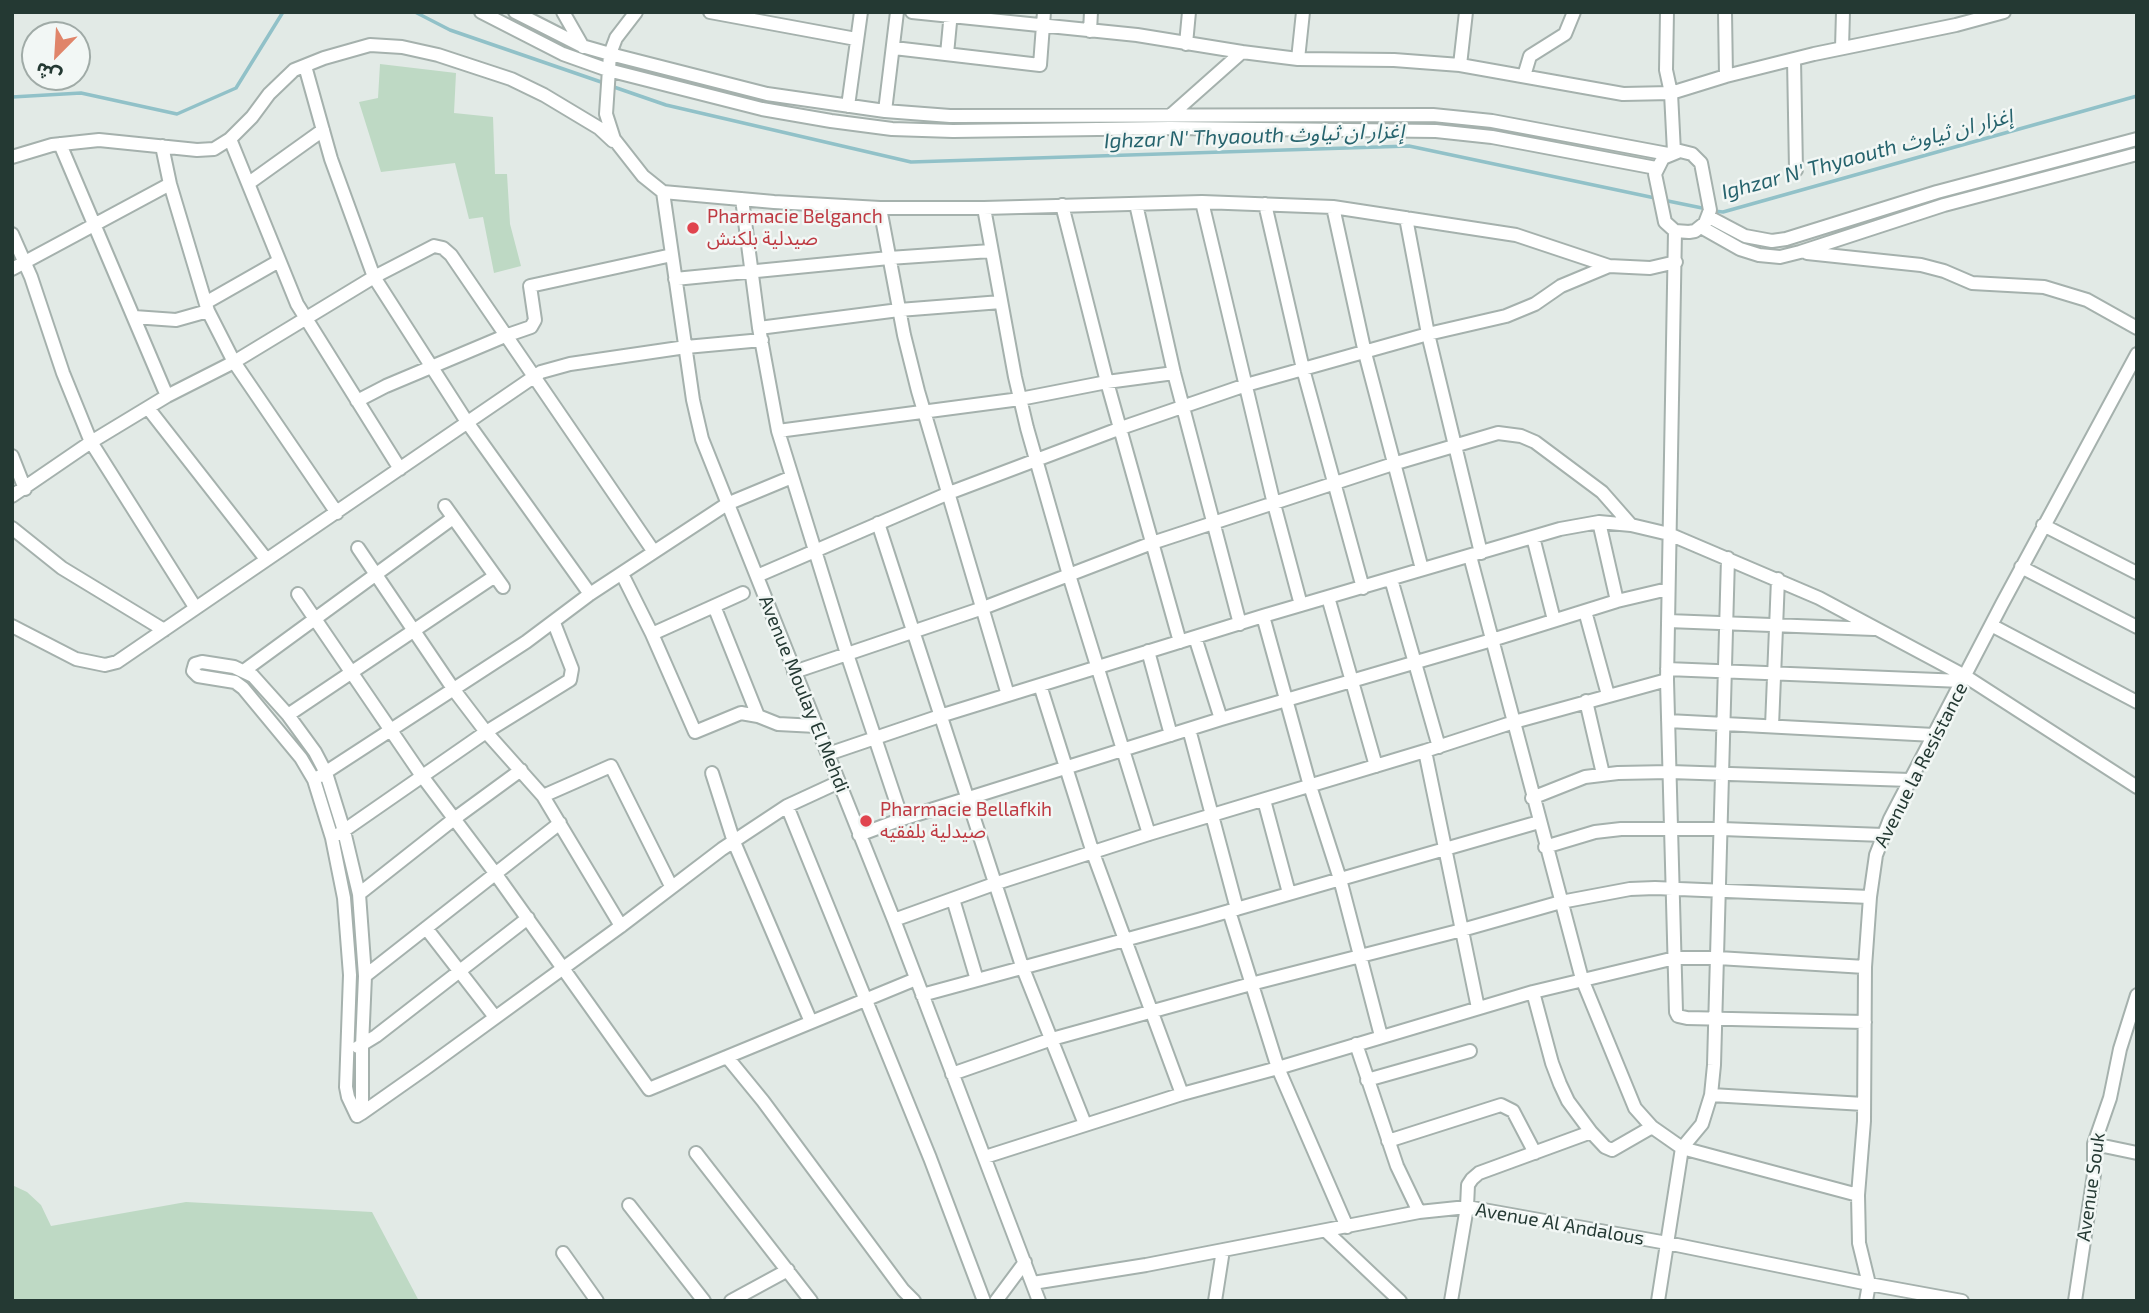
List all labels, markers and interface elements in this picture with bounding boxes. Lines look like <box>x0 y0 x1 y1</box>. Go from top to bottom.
north arrow <box>21 21 91 91</box>
text: ش <box>32 58 65 90</box>
water label: Ighzar N' Thyaouth إغزار ان ثياوث <box>1719 103 2015 205</box>
water label: Ighzar N' Thyaouth إغزار ان ثياوث <box>1103 118 1405 154</box>
place label: Pharmacie Belganch صيدلية بلكنش <box>707 206 883 250</box>
marker: Pharmacie Belganch صيدلية بلكنش <box>685 220 701 236</box>
street label: Avenue Moulay El Mehdi <box>754 592 854 796</box>
street label: Avenue la Resistance <box>1869 679 1973 851</box>
place label: Pharmacie Bellafkih صيدلية بلفقيه <box>880 799 1052 843</box>
marker: Pharmacie Bellafkih صيدلية بلفقيه <box>858 813 874 829</box>
street label: Avenue Souk <box>2072 1131 2110 1243</box>
street label: Avenue Al Andalous <box>1474 1198 1646 1250</box>

